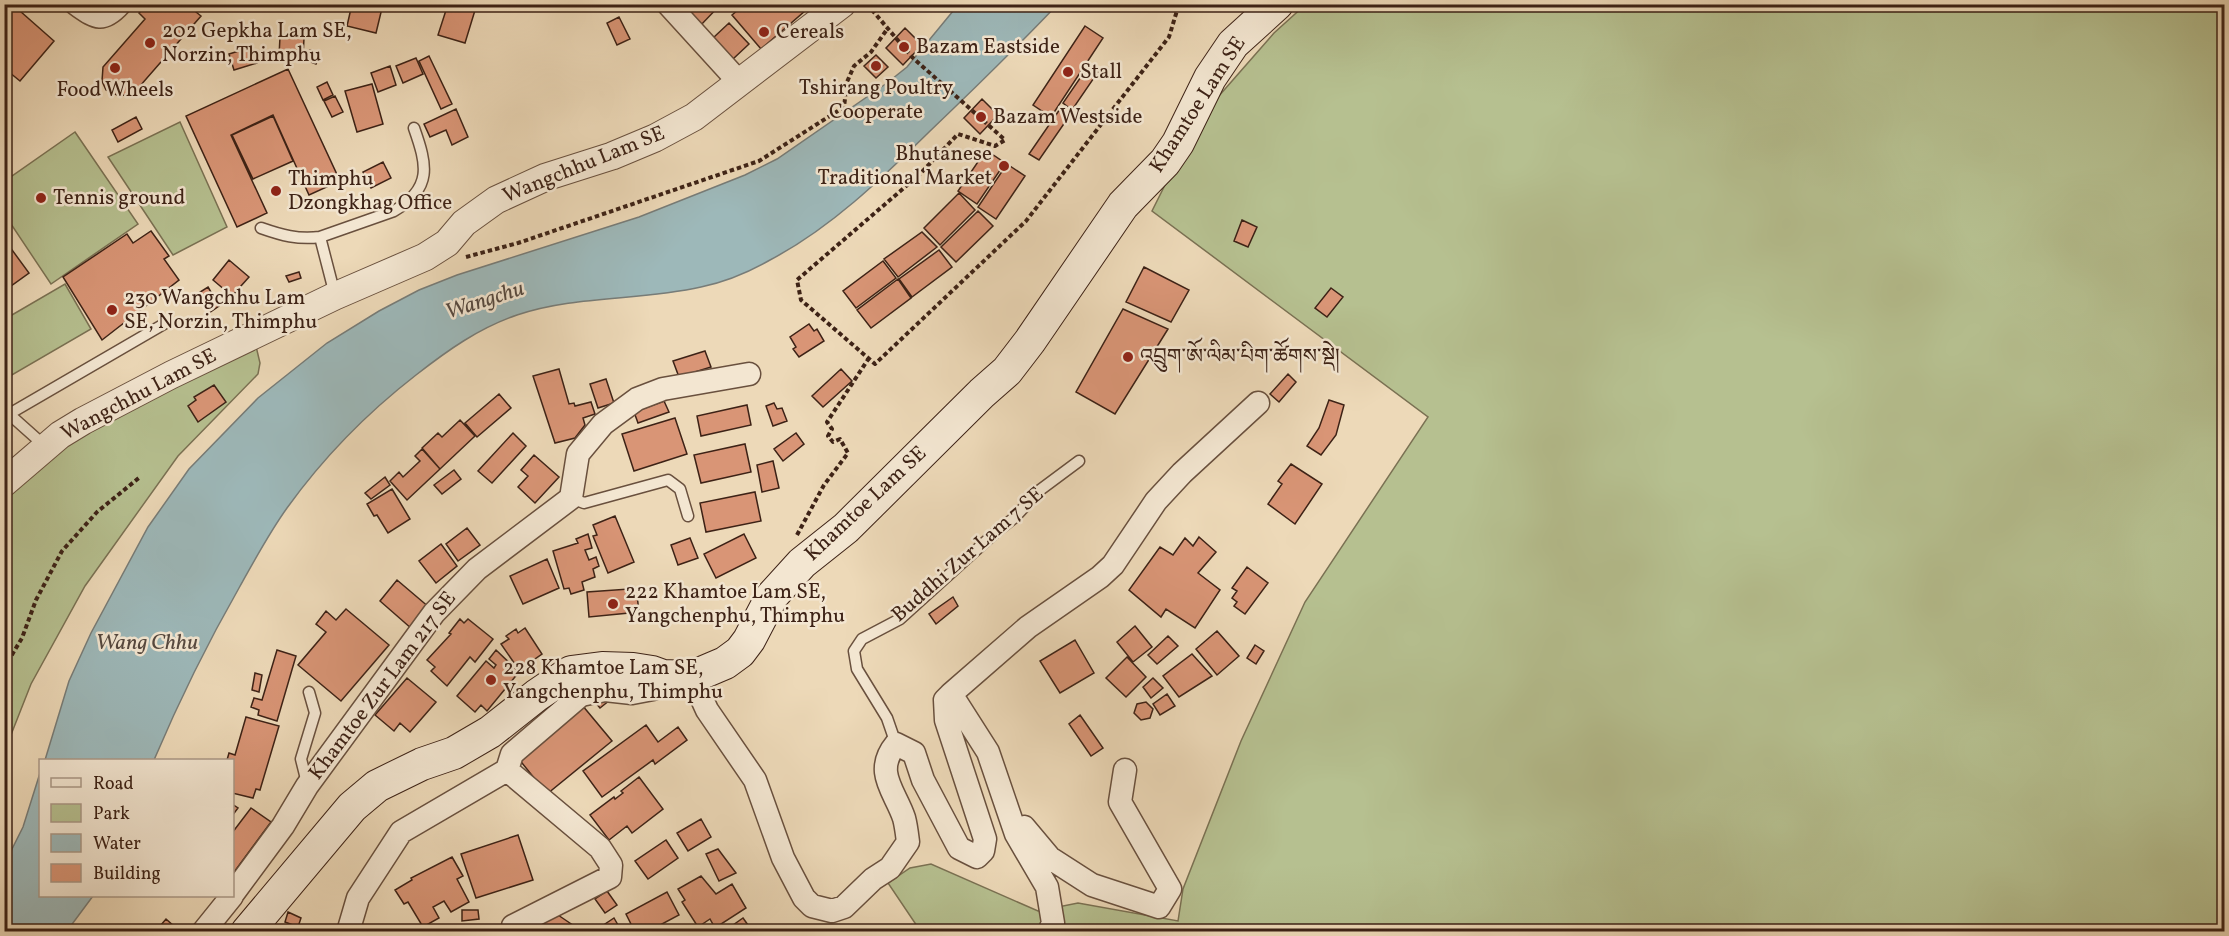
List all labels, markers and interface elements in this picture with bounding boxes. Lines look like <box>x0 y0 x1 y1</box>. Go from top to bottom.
place label: 202 Gepkha Lam SE, Norzin, Thimphu <box>162 17 352 70</box>
place label: Cereals <box>776 18 844 47</box>
marker: Cereals <box>757 25 771 39</box>
street label: Khamtoe Lam SE <box>1143 31 1253 179</box>
place label: Bazam Eastside <box>916 33 1060 62</box>
marker: 202 Gepkha Lam SE, Norzin, Thimphu <box>143 36 157 50</box>
marker: Bazam Eastside <box>897 40 911 54</box>
place label: Stall <box>1080 58 1122 87</box>
marker: Tshirang Poultry Cooperate <box>869 59 883 73</box>
marker: Food Wheels <box>108 61 122 75</box>
marker: Stall <box>1061 65 1075 79</box>
place label: Tshirang Poultry Cooperate <box>799 74 954 127</box>
place label: Food Wheels <box>56 76 174 105</box>
place label: Bazam Westside <box>993 103 1143 132</box>
marker: Bazam Westside <box>974 110 988 124</box>
street label: Wangchhu Lam SE <box>499 119 669 211</box>
place label: Bhutanese Traditional Market <box>818 140 992 193</box>
marker: Bhutanese Traditional Market <box>997 159 1011 173</box>
place label: Thimphu Dzongkhag Office <box>288 165 452 218</box>
place label: Tennis ground <box>53 184 185 213</box>
marker: Thimphu Dzongkhag Office <box>269 184 283 198</box>
marker: Tennis ground <box>34 191 48 205</box>
water label: Wangchu <box>442 274 528 328</box>
place label: 230 Wangchhu Lam SE, Norzin, Thimphu <box>124 284 317 337</box>
marker: 230 Wangchhu Lam SE, Norzin, Thimphu <box>105 303 119 317</box>
place label: འབྲུག་ཨོ་ལིམ་པིག་ཚོགས་སྡེ། <box>1140 337 1340 373</box>
street label: Wangchhu Lam SE <box>56 342 222 448</box>
marker: འབྲུག་ཨོ་ལིམ་པིག་ཚོགས་སྡེ། <box>1121 350 1135 364</box>
street label: Khamtoe Lam SE <box>799 440 933 568</box>
street label: Buddhi Zur Lam 7 SE <box>886 481 1050 629</box>
place label: 222 Khamtoe Lam SE, Yangchenphu, Thimphu <box>625 578 845 631</box>
street label: Khamtoe Zur Lam 217 SE <box>302 586 464 786</box>
marker: 222 Khamtoe Lam SE, Yangchenphu, Thimphu <box>606 597 620 611</box>
water label: Wang Chhu <box>96 628 198 659</box>
place label: 228 Khamtoe Lam SE, Yangchenphu, Thimphu <box>503 654 723 707</box>
marker: 228 Khamtoe Lam SE, Yangchenphu, Thimphu <box>484 673 498 687</box>
legend <box>39 759 234 897</box>
text: Road <box>93 772 134 797</box>
text: Park <box>93 802 130 827</box>
text: Water <box>93 832 141 857</box>
text: Building <box>93 862 161 887</box>

